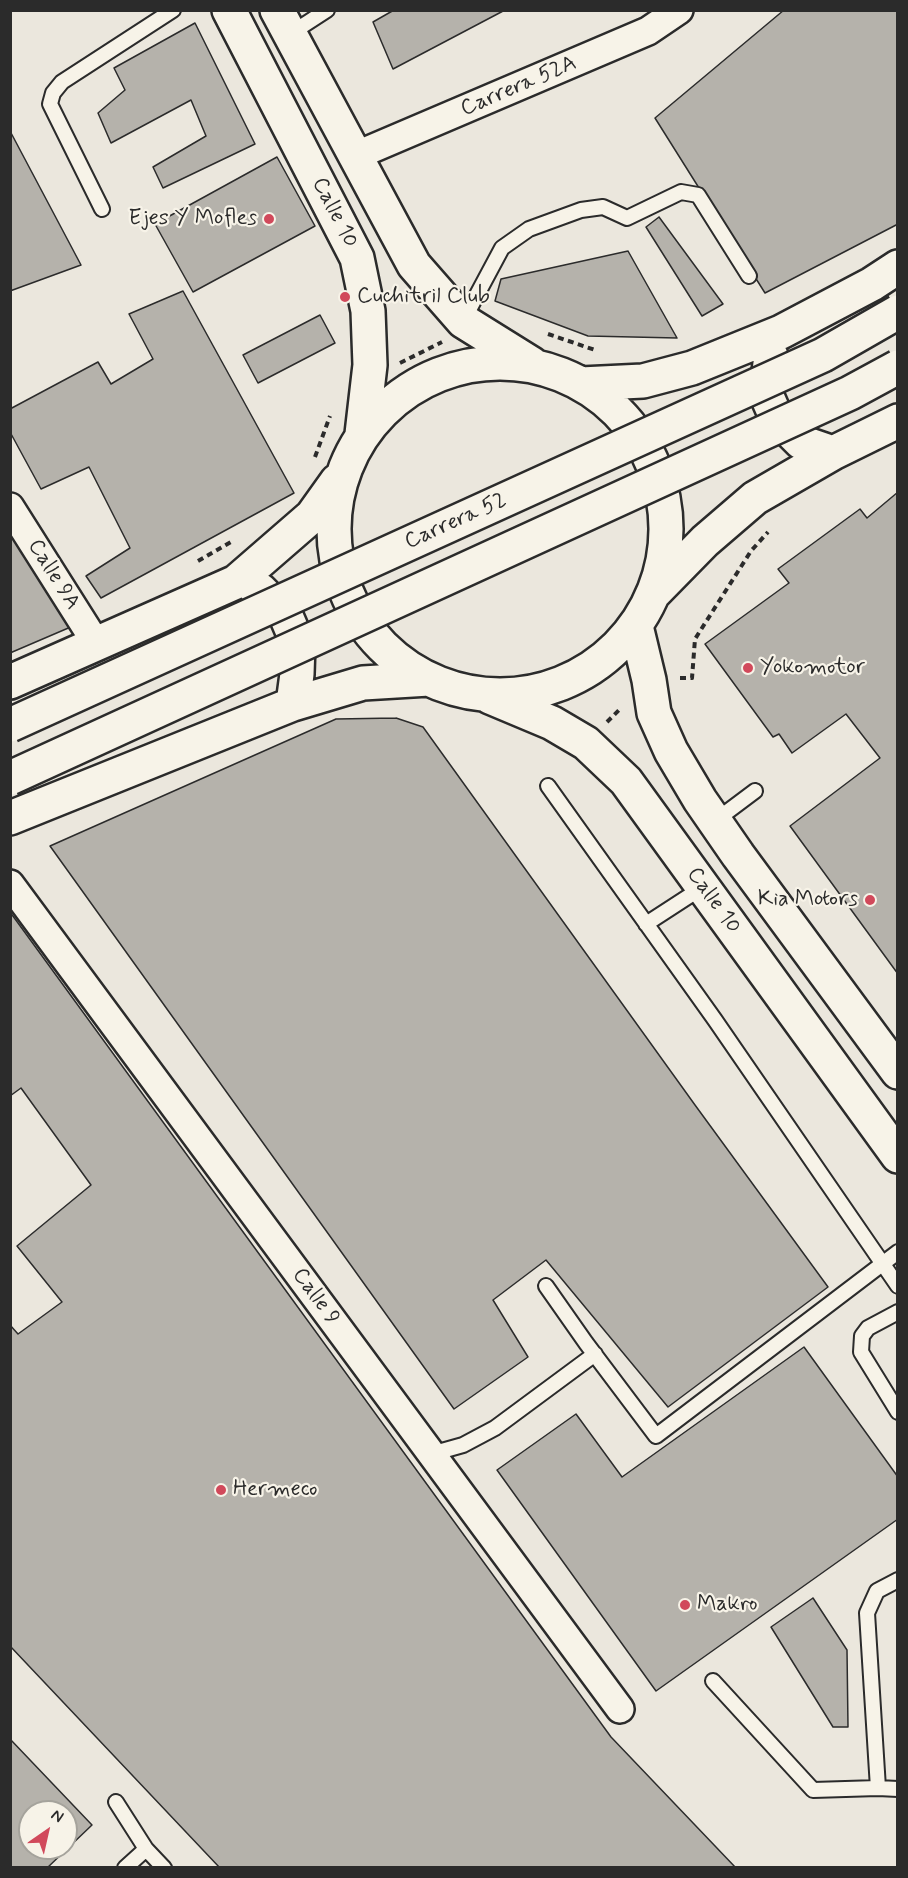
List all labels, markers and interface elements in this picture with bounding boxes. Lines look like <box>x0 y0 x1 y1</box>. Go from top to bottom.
street label: Carrera 52A <box>457 51 581 123</box>
street label: Calle 10 <box>305 173 363 253</box>
place label: Ejes Y Mofles <box>129 206 257 232</box>
marker: Ejes Y Mofles <box>262 212 276 226</box>
place label: Cuchitril Club <box>357 284 490 310</box>
marker: Cuchitril Club <box>338 290 352 304</box>
street label: Carrera 52 <box>401 488 511 556</box>
street label: Calle 9A <box>21 535 85 615</box>
place label: Yokomotor <box>760 655 865 681</box>
marker: Yokomotor <box>741 661 755 675</box>
street label: Calle 10 <box>680 863 746 939</box>
place label: Kia Motors <box>758 887 858 913</box>
marker: Kia Motors <box>863 893 877 907</box>
street label: Calle 9 <box>285 1263 345 1331</box>
place label: Hermeco <box>233 1477 318 1503</box>
marker: Hermeco <box>214 1483 228 1497</box>
place label: Makro <box>697 1592 758 1618</box>
marker: Makro <box>678 1598 692 1612</box>
north arrow <box>18 1800 78 1860</box>
text: N <box>47 1805 68 1828</box>

